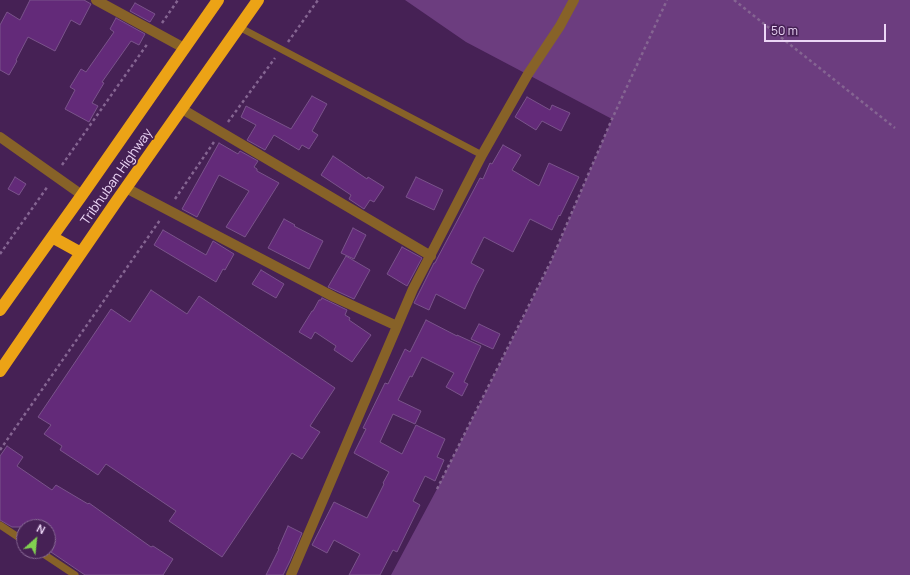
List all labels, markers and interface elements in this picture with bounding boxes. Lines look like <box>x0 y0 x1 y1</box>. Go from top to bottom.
scale bar <box>766 16 888 42</box>
text: 50 m <box>771 22 798 39</box>
street label: Tribhuban Highway <box>78 126 156 228</box>
north arrow <box>16 519 56 559</box>
text: N <box>34 520 48 537</box>

